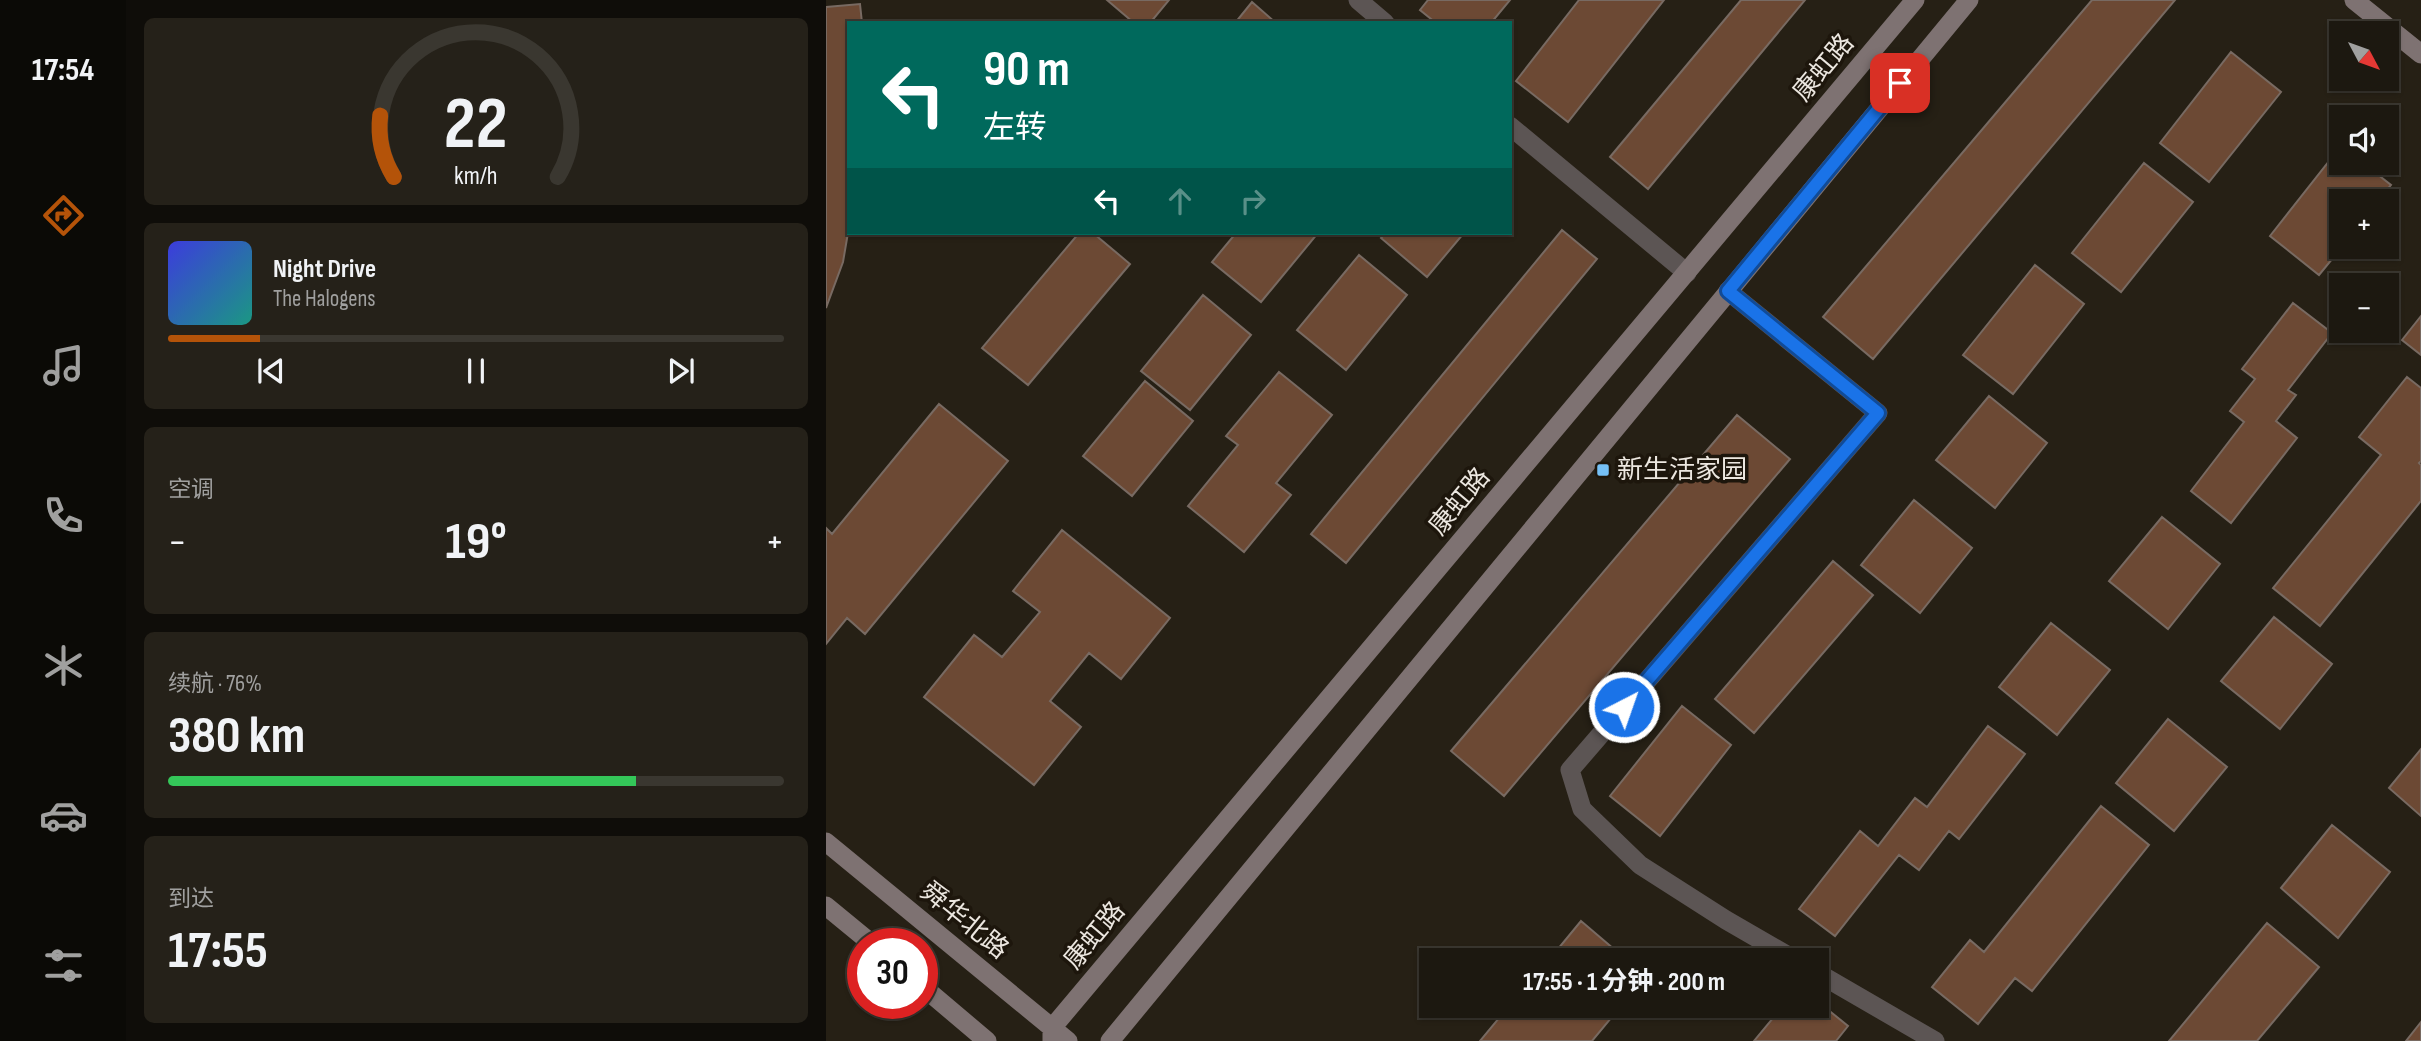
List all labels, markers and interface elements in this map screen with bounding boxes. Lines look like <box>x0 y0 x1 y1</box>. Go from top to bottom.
north arrow <box>2329 21 2399 91</box>
map controls <box>2329 21 2399 343</box>
street label: 康虹路 <box>1787 28 1861 108</box>
text: 90 m <box>983 41 1070 100</box>
icon: left <box>868 49 959 140</box>
text: 17:54 <box>32 51 94 90</box>
pin <box>1870 53 1930 113</box>
icon: arrive <box>1881 64 1919 102</box>
text: 22 <box>444 82 508 170</box>
button: sound <box>2329 105 2399 175</box>
text: 左转 <box>983 109 1047 148</box>
text: km/h <box>454 161 498 192</box>
icon: left <box>1088 182 1126 220</box>
icon: ahead <box>1161 182 1199 220</box>
icon: right <box>1234 182 1272 220</box>
button: + <box>2329 189 2399 259</box>
icon: directions <box>39 191 88 240</box>
text: Night Drive <box>273 254 376 285</box>
button: − <box>2329 273 2399 343</box>
text: The Halogens <box>273 285 376 313</box>
icon: music <box>39 341 88 390</box>
icon: previous <box>252 352 290 390</box>
icon: pause <box>457 352 495 390</box>
icon: next <box>662 352 700 390</box>
place label: 新生活家园 <box>1617 455 1747 486</box>
street label: 康虹路 <box>1423 462 1497 542</box>
marker: 新生活家园 <box>1595 462 1611 478</box>
text: 空调 <box>168 476 214 504</box>
icon: phone <box>39 491 88 540</box>
text: 19° <box>445 511 507 574</box>
text: − <box>168 520 187 565</box>
text: + <box>765 520 784 565</box>
icon: climate <box>39 641 88 690</box>
text: 续航 · 76% <box>168 670 262 698</box>
position arrow <box>1587 670 1661 744</box>
text: 380 km <box>168 705 305 768</box>
icon: car <box>39 791 88 840</box>
street label: 舜华北路 <box>914 876 1014 966</box>
text: 到达 <box>168 885 214 913</box>
street label: 康虹路 <box>1058 896 1132 976</box>
text: 17:55 <box>168 920 268 983</box>
speed limit sign: 30 <box>847 928 938 1019</box>
icon: filters <box>39 941 88 990</box>
text: 17:55 · 1 分钟 · 200 m <box>1523 967 1725 998</box>

